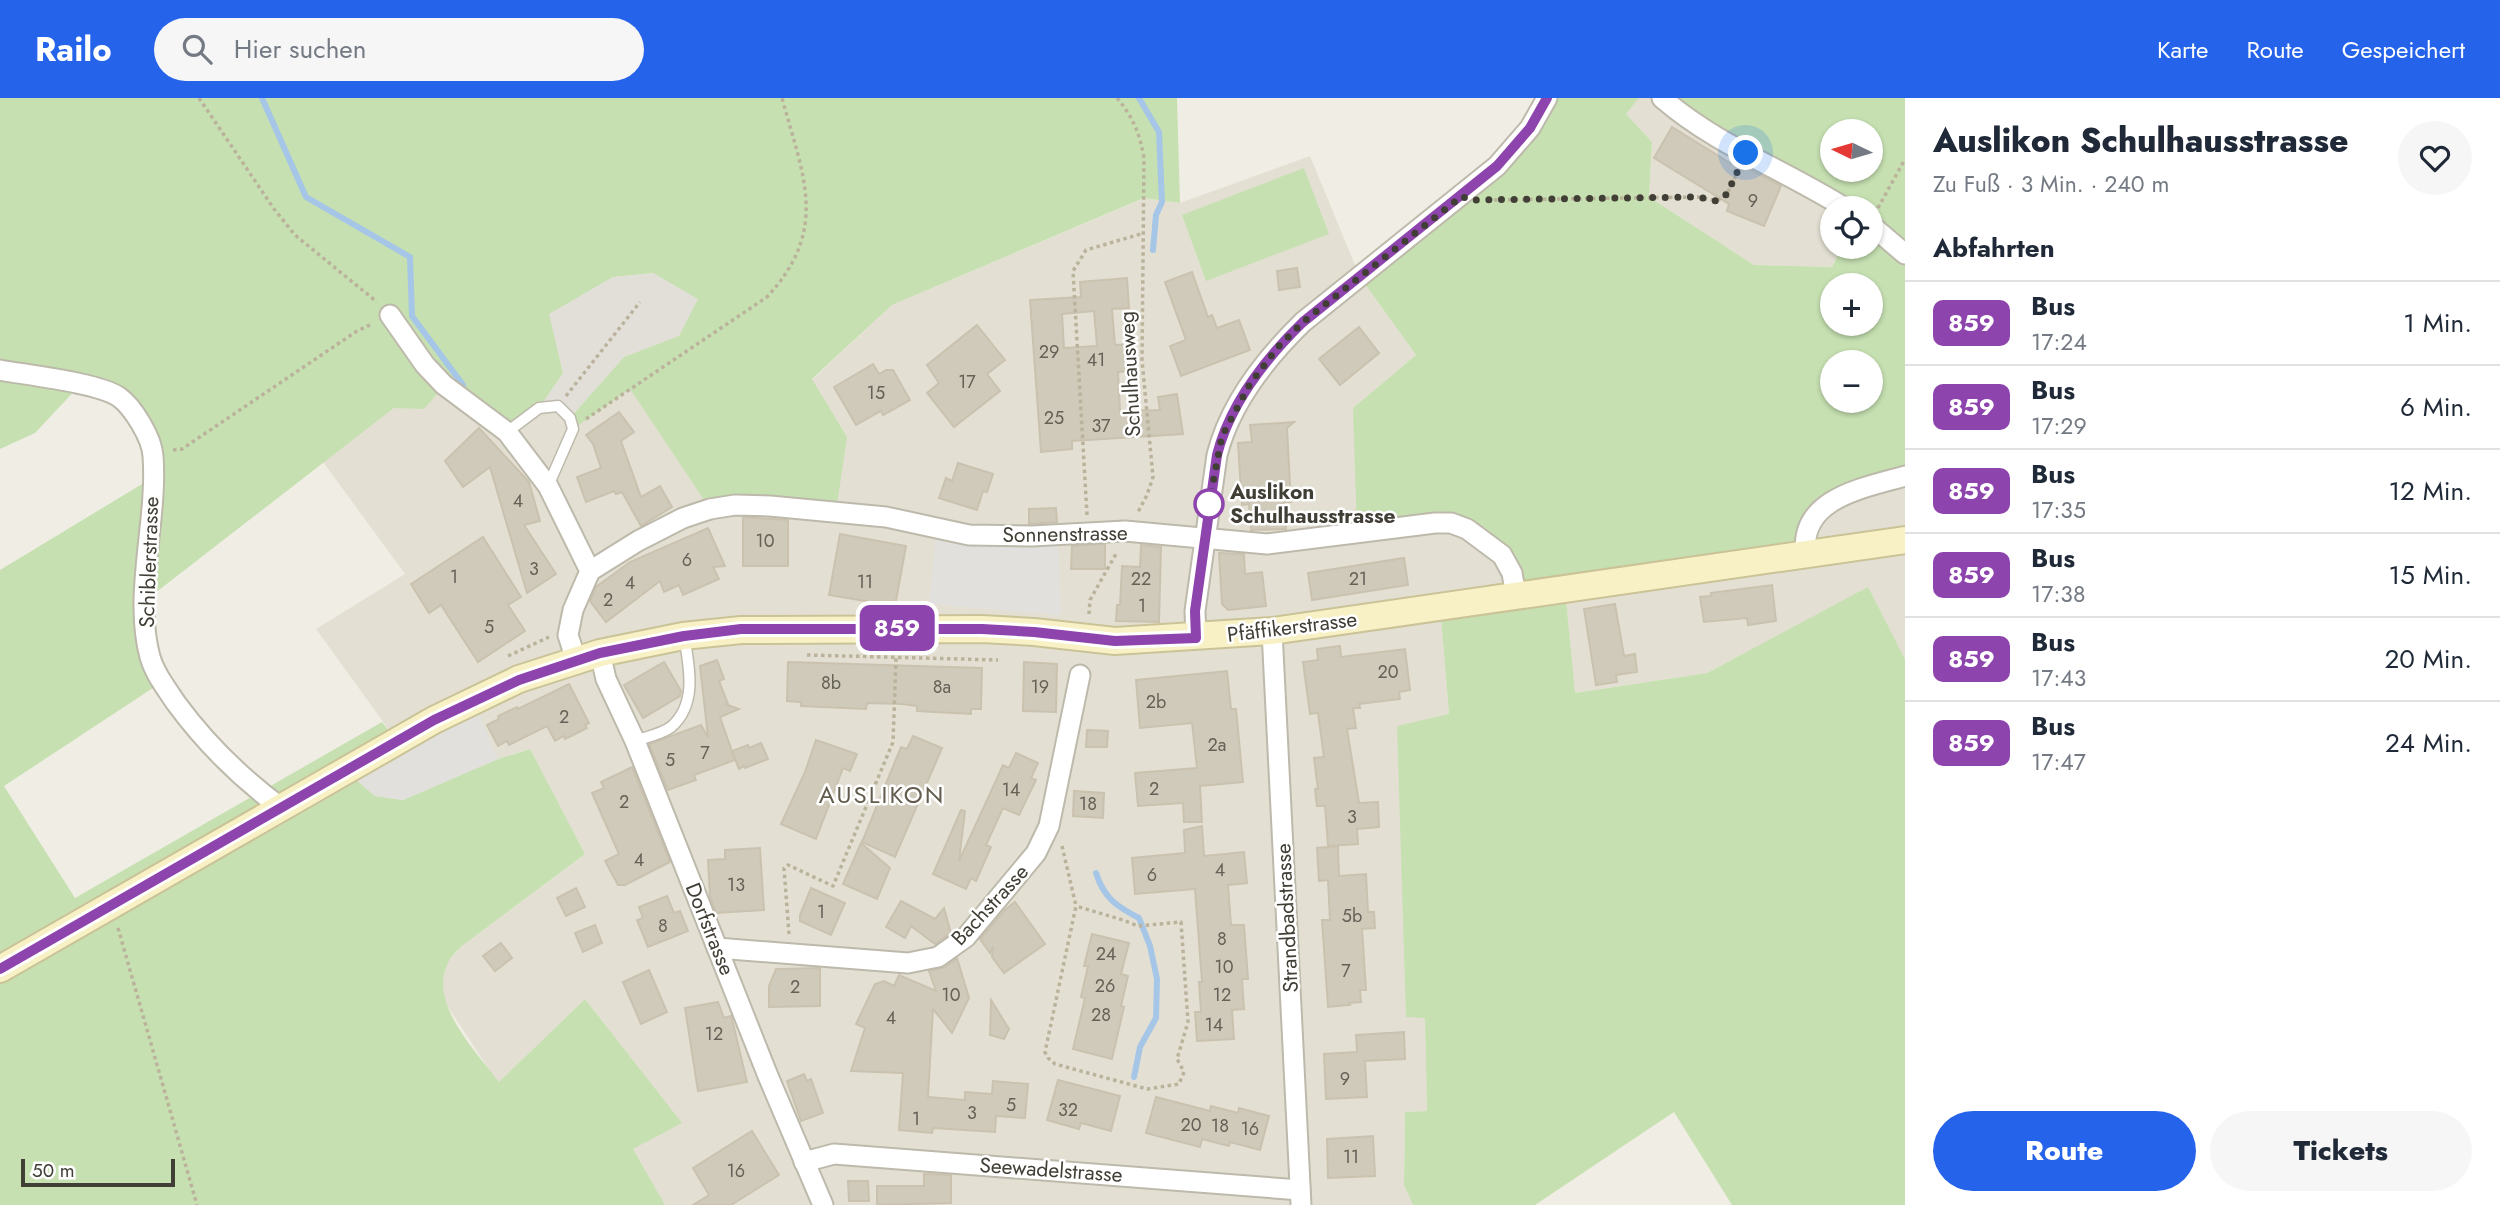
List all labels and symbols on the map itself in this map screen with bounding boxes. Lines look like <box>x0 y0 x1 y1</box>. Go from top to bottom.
north arrow <box>1820 119 1883 182</box>
your location <box>1728 135 1763 170</box>
house number: 9 <box>1748 188 1758 214</box>
street label: Schulhausweg <box>1112 310 1148 438</box>
house number: 29 <box>1039 339 1059 365</box>
house number: 41 <box>1087 347 1105 373</box>
house number: 17 <box>958 369 976 395</box>
house number: 15 <box>867 380 885 406</box>
house number: 25 <box>1044 405 1064 431</box>
house number: 37 <box>1091 413 1111 439</box>
place label: Auslikon Schulhausstrasse <box>1229 477 1396 531</box>
house number: 4 <box>513 488 523 514</box>
marker: Auslikon Schulhausstrasse <box>1194 489 1224 519</box>
street label: Schiblerstrasse <box>132 496 166 628</box>
street label: Sonnenstrasse <box>1002 518 1128 550</box>
house number: 10 <box>756 528 775 554</box>
house number: 6 <box>682 547 692 573</box>
house number: 3 <box>529 556 539 582</box>
house number: 1 <box>450 564 458 590</box>
house number: 22 <box>1131 566 1151 592</box>
house number: 21 <box>1349 566 1367 592</box>
house number: 11 <box>857 569 873 595</box>
house number: 4 <box>625 570 635 596</box>
house number: 2 <box>603 587 613 613</box>
house number: 1 <box>1138 593 1146 619</box>
street label: Pfäffikerstrasse <box>1225 604 1359 650</box>
line badge: 859 <box>857 605 937 651</box>
house number: 5 <box>484 614 494 640</box>
house number: 20 <box>1377 659 1399 685</box>
house number: 8b <box>821 670 841 696</box>
house number: 8a <box>933 674 951 700</box>
house number: 19 <box>1031 674 1049 700</box>
house number: 2b <box>1146 689 1166 715</box>
house number: 2 <box>559 704 569 730</box>
house number: 2a <box>1208 732 1226 758</box>
house number: 7 <box>700 740 710 766</box>
house number: 5 <box>665 747 675 773</box>
house number: 2 <box>1149 776 1159 802</box>
district label: AUSLIKON <box>819 777 945 812</box>
house number: 14 <box>1002 777 1020 803</box>
house number: 2 <box>619 789 629 815</box>
house number: 18 <box>1079 791 1097 817</box>
house number: 3 <box>1347 804 1357 830</box>
street label: Strandbadstrasse <box>1268 842 1306 993</box>
house number: 4 <box>634 847 644 873</box>
house number: 4 <box>1215 857 1225 883</box>
street label: Bachstrasse <box>944 858 1036 952</box>
house number: 6 <box>1147 862 1157 888</box>
house number: 13 <box>727 872 745 898</box>
street label: Dorfstrasse <box>678 878 742 980</box>
house number: 1 <box>817 899 825 925</box>
house number: 5b <box>1342 903 1362 929</box>
house number: 8 <box>658 913 668 939</box>
house number: 8 <box>1217 926 1227 952</box>
house number: 24 <box>1096 941 1116 967</box>
house number: 10 <box>1215 954 1234 980</box>
house number: 7 <box>1341 958 1351 984</box>
house number: 26 <box>1095 973 1115 999</box>
house number: 2 <box>790 974 800 1000</box>
house number: 10 <box>942 982 961 1008</box>
house number: 12 <box>1213 982 1231 1008</box>
house number: 28 <box>1091 1002 1111 1028</box>
house number: 4 <box>886 1005 896 1031</box>
house number: 14 <box>1205 1012 1223 1038</box>
house number: 12 <box>705 1021 723 1047</box>
house number: 9 <box>1340 1066 1350 1092</box>
house number: 5 <box>1006 1092 1016 1118</box>
house number: 32 <box>1058 1097 1078 1123</box>
house number: 3 <box>967 1100 977 1126</box>
house number: 1 <box>912 1106 920 1132</box>
house number: 20 <box>1180 1112 1202 1138</box>
house number: 18 <box>1211 1113 1229 1139</box>
house number: 16 <box>1241 1116 1259 1142</box>
house number: 11 <box>1343 1144 1359 1170</box>
street label: Seewadelstrasse <box>978 1150 1124 1190</box>
scale bar <box>21 1156 175 1188</box>
house number: 16 <box>727 1158 745 1184</box>

